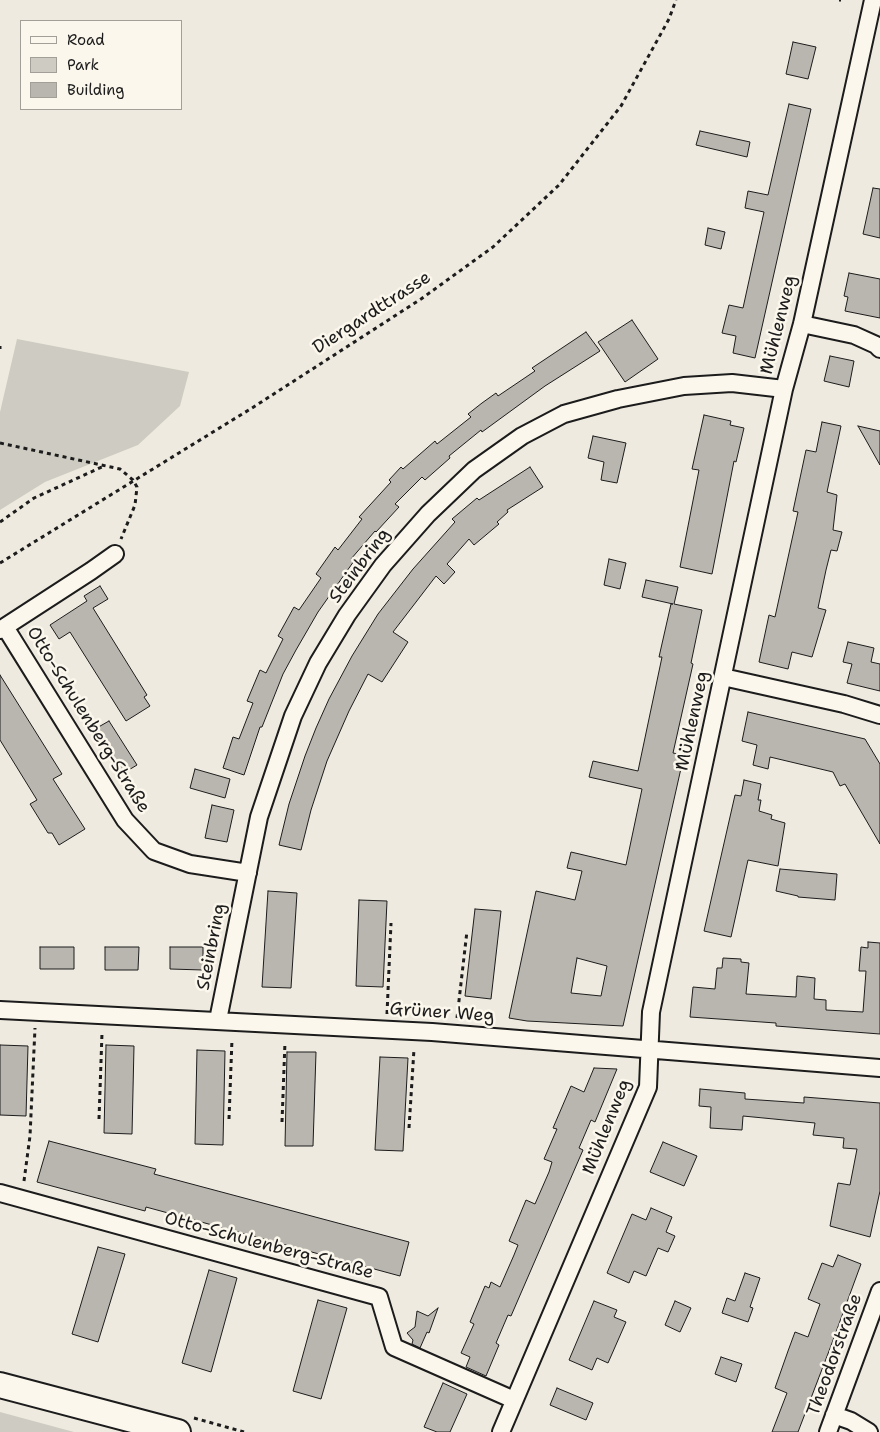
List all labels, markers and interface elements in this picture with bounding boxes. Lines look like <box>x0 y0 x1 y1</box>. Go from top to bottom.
legend <box>20 20 182 110</box>
text: Road <box>67 30 105 50</box>
text: Park <box>67 55 99 75</box>
text: Building <box>67 80 124 100</box>
street label: Diergardttrasse <box>309 267 435 359</box>
street label: Mühlenweg <box>756 273 802 377</box>
street label: Steinbring <box>325 524 395 608</box>
street label: Otto-Schulenberg-Straße <box>22 623 154 817</box>
street label: Mühlenweg <box>672 669 714 773</box>
street label: Steinbring <box>193 902 231 992</box>
street label: Grüner Weg <box>389 999 495 1027</box>
street label: Mühlenweg <box>578 1076 636 1178</box>
street label: Otto-Schulenberg-Straße <box>162 1208 376 1284</box>
street label: Theodorstraße <box>803 1291 867 1419</box>

